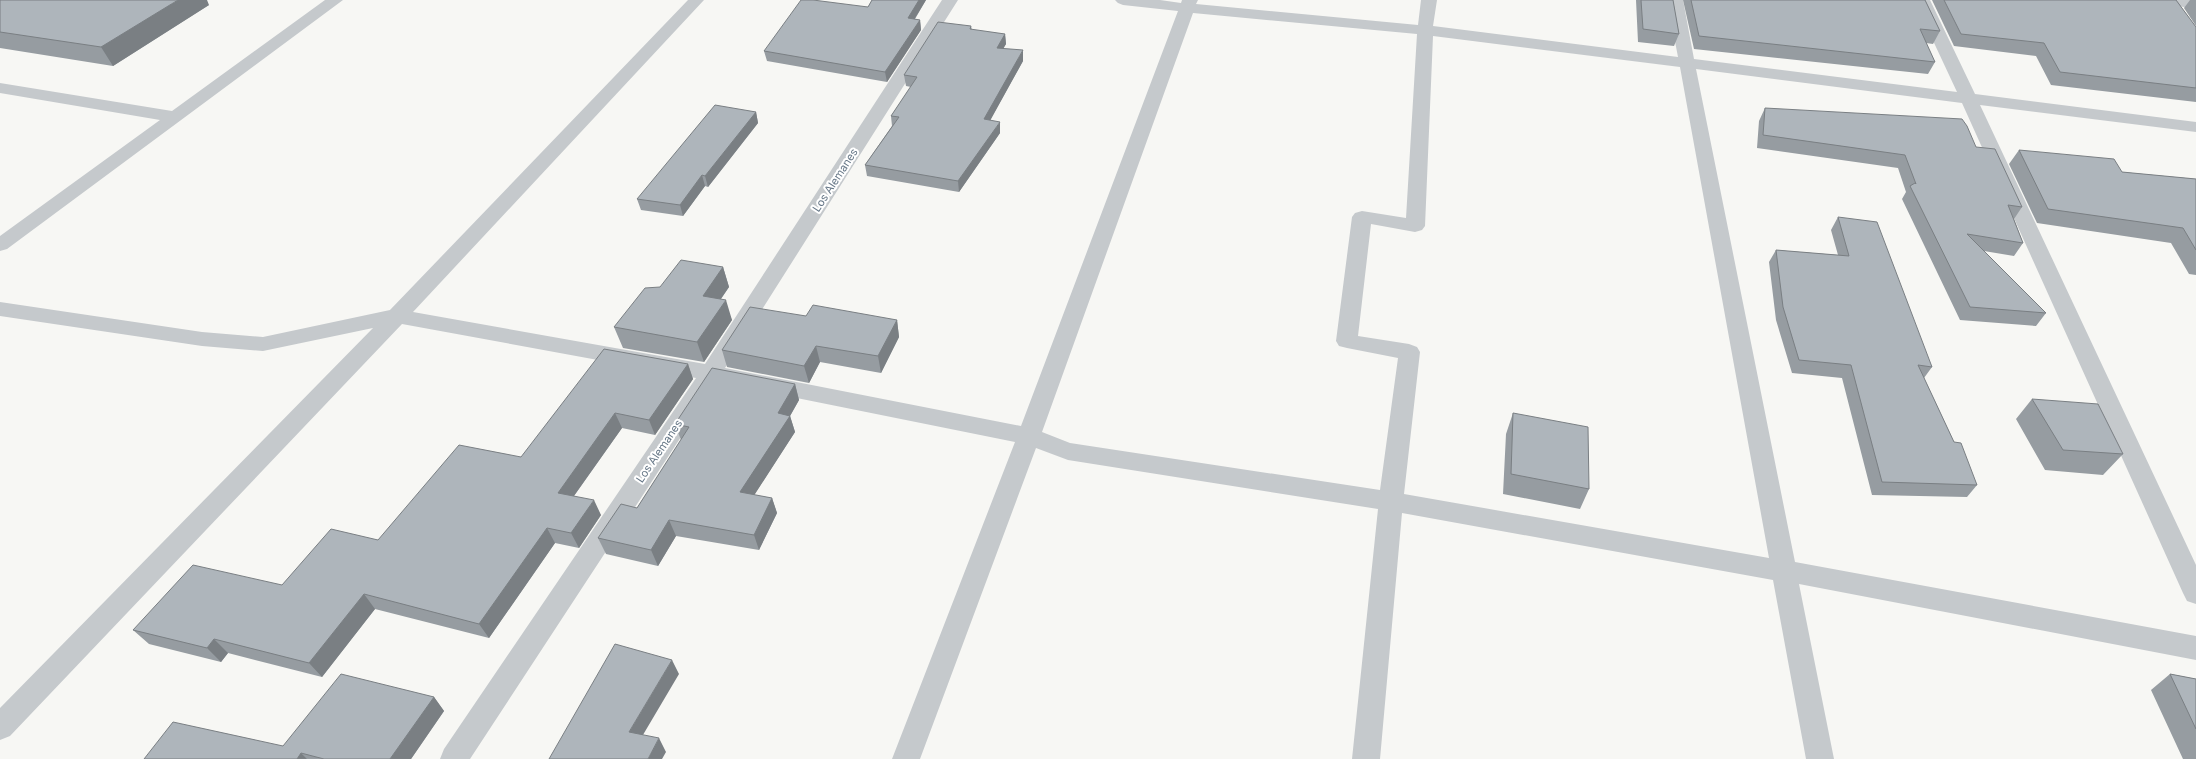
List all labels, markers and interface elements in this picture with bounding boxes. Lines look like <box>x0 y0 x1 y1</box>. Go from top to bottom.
street label: Los Alemanes <box>809 145 861 214</box>
street label: Los Alemanes <box>633 417 685 485</box>

